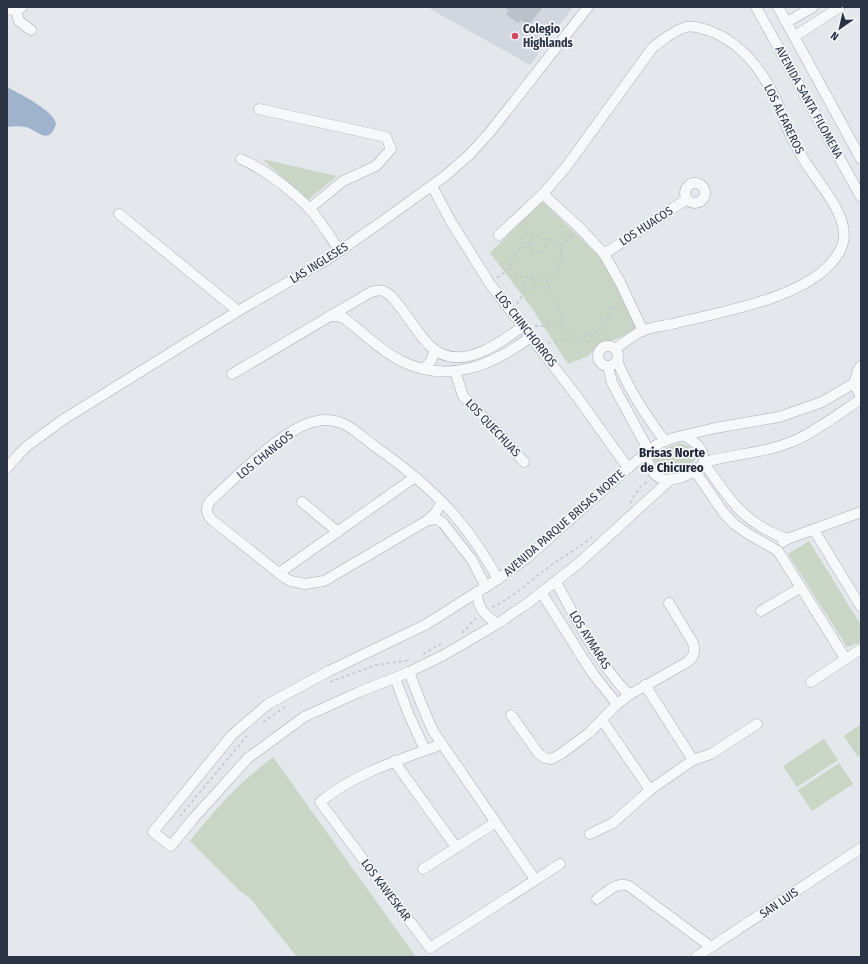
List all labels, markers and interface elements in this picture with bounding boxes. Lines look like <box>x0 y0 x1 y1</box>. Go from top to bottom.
north arrow <box>820 8 860 48</box>
place label: Colegio Highlands <box>523 22 574 50</box>
text: N <box>828 29 841 43</box>
marker: Colegio Highlands <box>510 31 520 41</box>
street label: AVENIDA SANTA FILOMENA <box>772 43 846 161</box>
street label: LOS ALFAREROS <box>761 82 807 156</box>
street label: LOS HUACOS <box>617 204 675 248</box>
street label: LAS INGLESES <box>287 240 351 286</box>
street label: LOS CHINCHORROS <box>492 288 560 370</box>
street label: LOS QUECHUAS <box>463 396 523 460</box>
street label: LOS CHANGOS <box>234 428 296 482</box>
district label: Brisas Norte de Chicureo <box>639 445 706 475</box>
street label: AVENIDA PARQUE BRISAS NORTE <box>501 467 627 579</box>
street label: LOS AYMARAS <box>567 608 614 672</box>
street label: LOS KAWESKAR <box>358 856 414 924</box>
street label: SAN LUIS <box>757 885 801 921</box>

